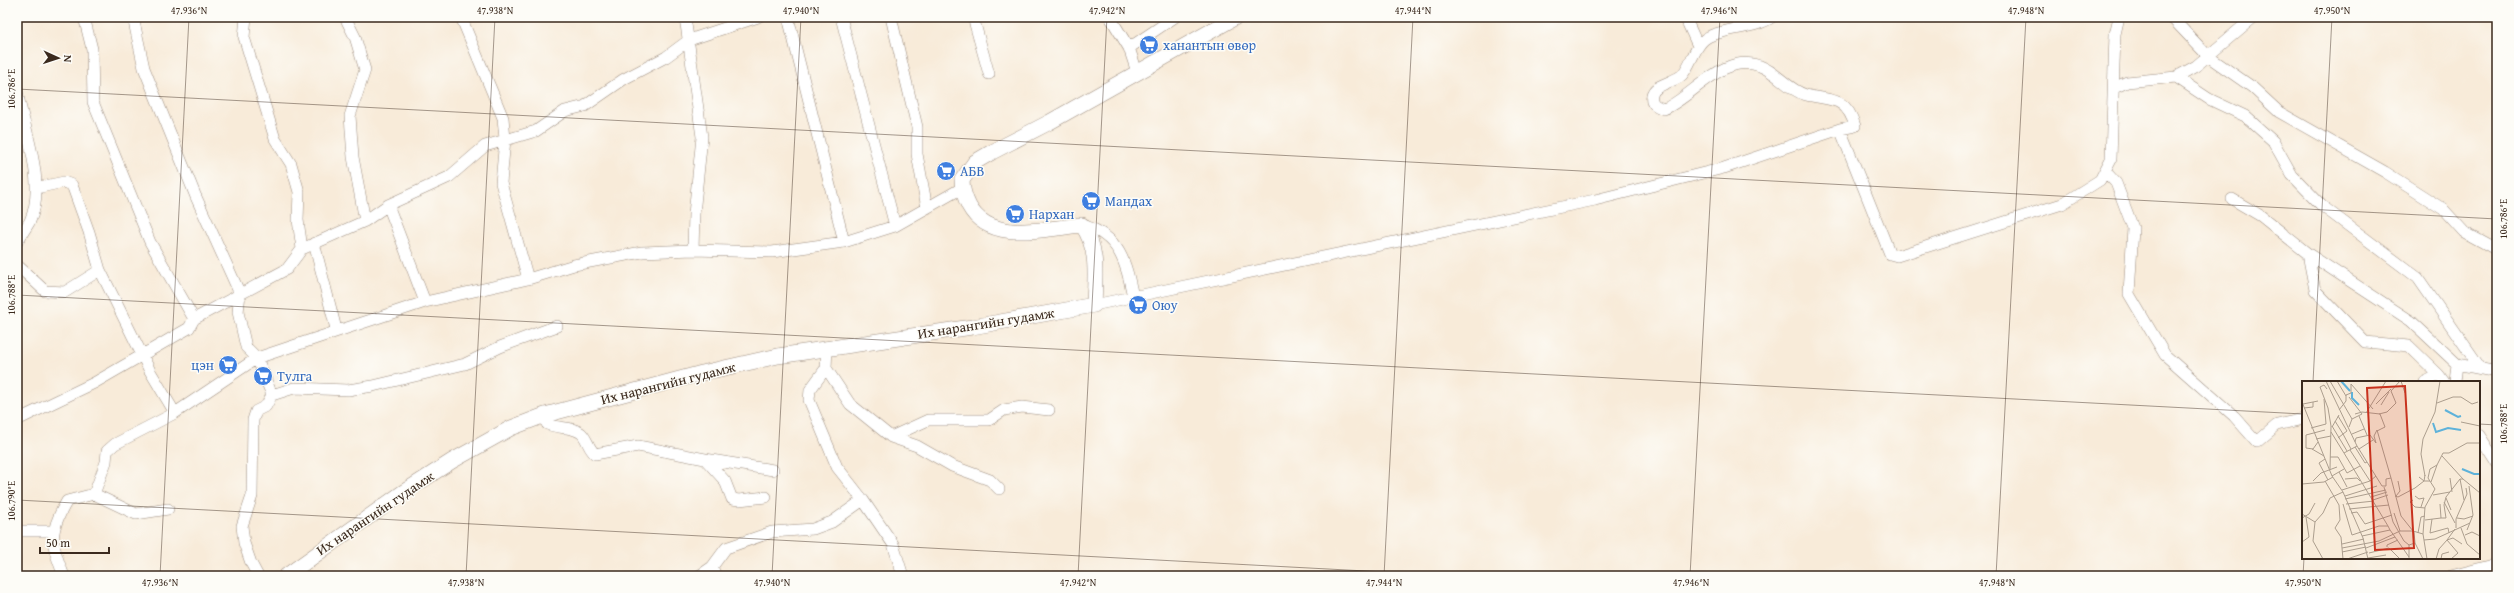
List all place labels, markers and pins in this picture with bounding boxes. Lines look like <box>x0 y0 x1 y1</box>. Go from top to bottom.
supermarket icon: ханантын өвөр <box>1138 34 1160 56</box>
place label: ханантын өвөр <box>1163 35 1257 55</box>
supermarket icon: АБВ <box>935 160 957 182</box>
place label: АБВ <box>960 161 984 181</box>
supermarket icon: Мандах <box>1080 190 1102 212</box>
place label: Мандах <box>1105 191 1153 211</box>
supermarket icon: Нархан <box>1004 203 1026 225</box>
place label: Нархан <box>1029 204 1074 224</box>
supermarket icon: Оюу <box>1127 294 1149 316</box>
place label: Оюу <box>1152 295 1178 315</box>
supermarket icon: цэн <box>217 354 239 376</box>
place label: цэн <box>191 355 214 375</box>
supermarket icon: Тулга <box>252 365 274 387</box>
place label: Тулга <box>277 366 313 386</box>

